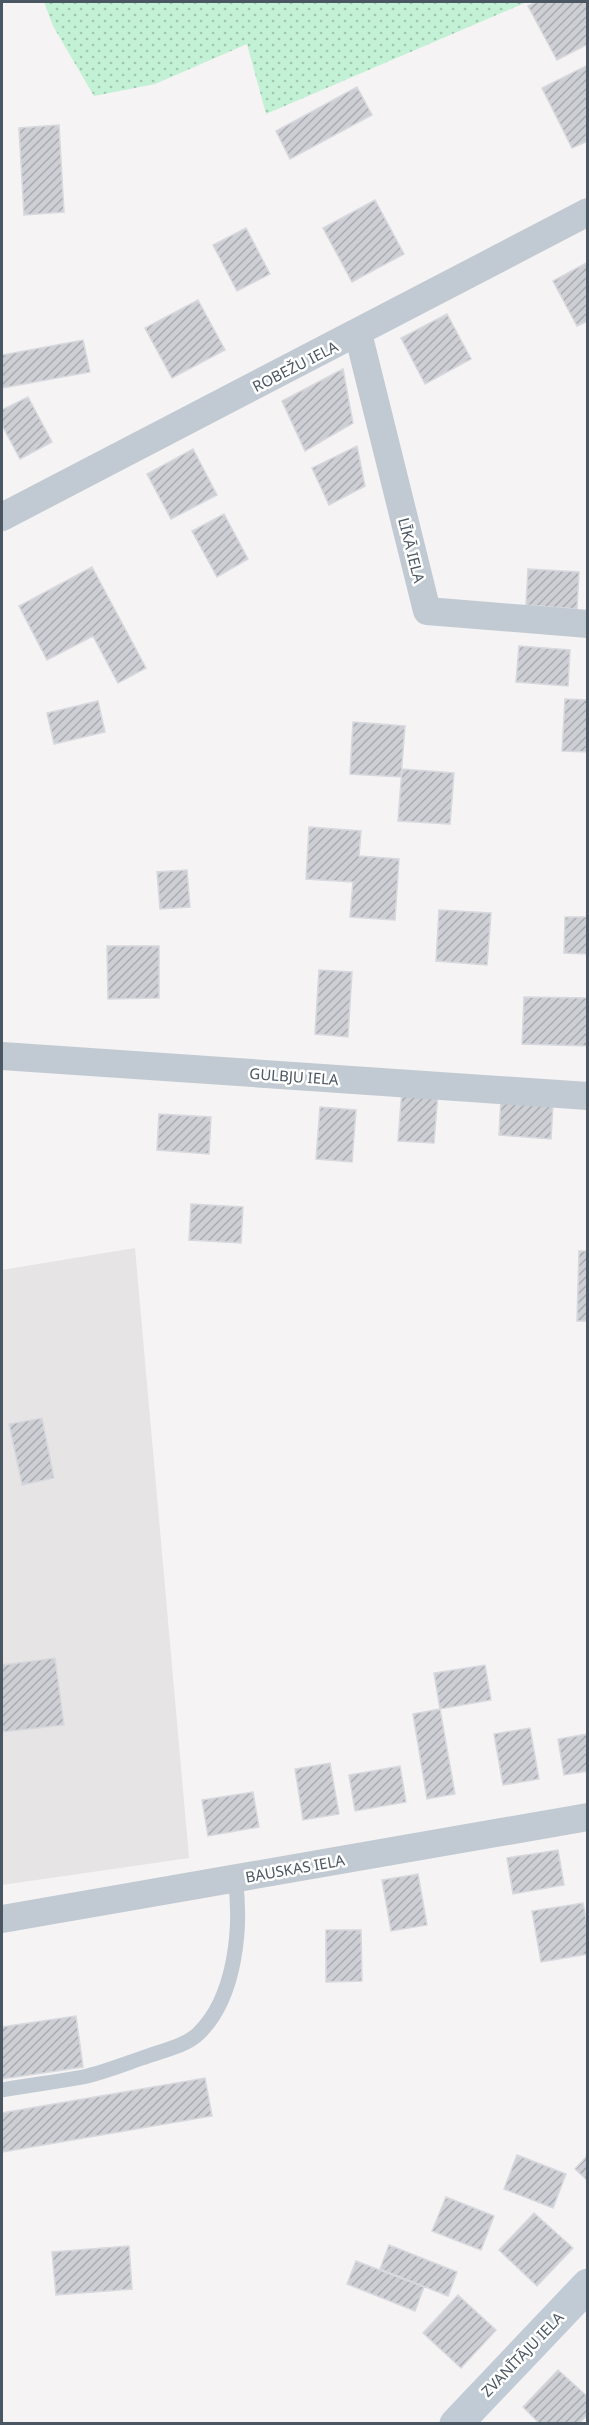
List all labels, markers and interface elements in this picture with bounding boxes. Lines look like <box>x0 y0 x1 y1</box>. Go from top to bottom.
street label: ROBEŽU IELA <box>249 336 342 396</box>
street label: LĪKĀ IELA <box>394 515 430 585</box>
street label: GULBJU IELA <box>249 1063 340 1089</box>
street label: BAUSKAS IELA <box>244 1849 347 1887</box>
street label: ZVANĪTĀJU IELA <box>476 2307 568 2401</box>

